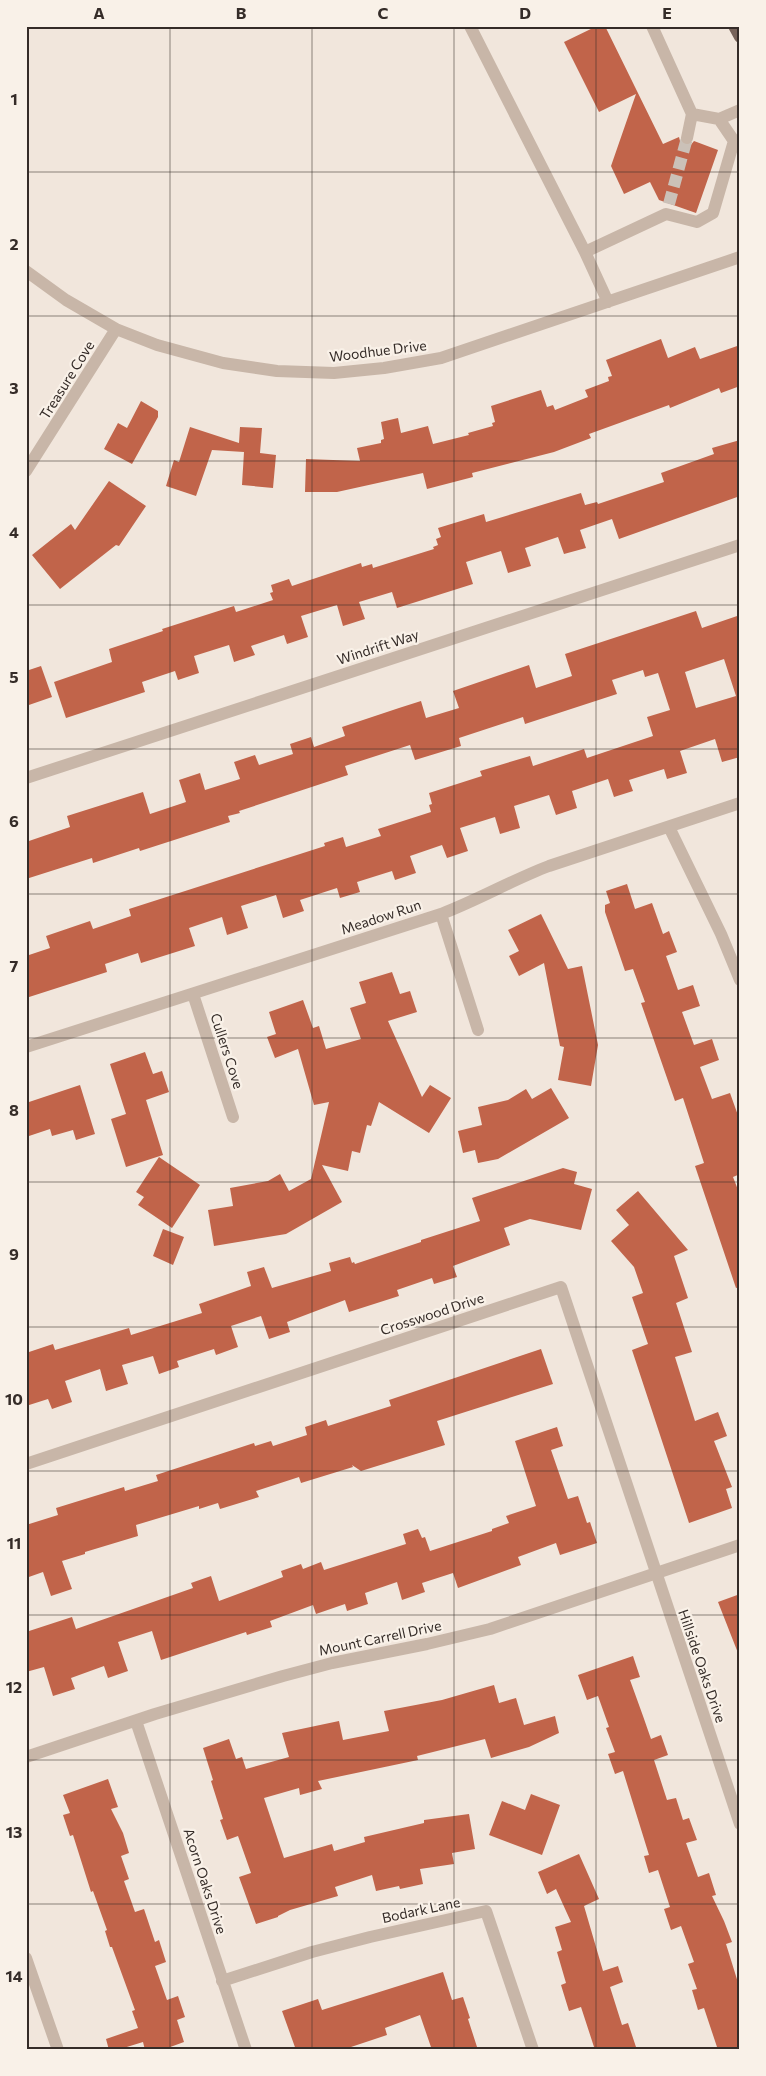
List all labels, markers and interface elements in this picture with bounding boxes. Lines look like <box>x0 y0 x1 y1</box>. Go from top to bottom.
text: A <box>93 3 105 22</box>
text: B <box>236 3 247 22</box>
text: C <box>378 3 389 22</box>
text: D <box>519 3 531 22</box>
text: E <box>662 3 672 22</box>
text: 1 <box>10 89 18 108</box>
text: 2 <box>9 234 19 253</box>
street label: Woodhue Drive <box>328 336 428 365</box>
street label: Treasure Cove <box>36 337 97 422</box>
text: 3 <box>9 378 19 397</box>
text: 4 <box>9 522 19 541</box>
street label: Windrift Way <box>335 625 421 668</box>
text: 5 <box>9 667 19 686</box>
text: 6 <box>9 811 19 830</box>
street label: Meadow Run <box>339 896 423 937</box>
text: 7 <box>10 956 19 975</box>
street label: Cullers Cove <box>207 1011 248 1091</box>
text: 8 <box>9 1100 19 1119</box>
text: 9 <box>9 1244 19 1263</box>
street label: Crosswood Drive <box>378 1289 486 1338</box>
text: 10 <box>5 1389 23 1408</box>
text: 11 <box>7 1533 21 1552</box>
street label: Hillside Oaks Drive <box>675 1607 730 1725</box>
street label: Mount Carrell Drive <box>317 1616 443 1659</box>
text: 12 <box>6 1677 22 1696</box>
text: 13 <box>6 1822 22 1841</box>
street label: Acorn Oaks Drive <box>180 1826 231 1936</box>
street label: Bodark Lane <box>380 1893 462 1926</box>
text: 14 <box>5 1966 23 1985</box>

